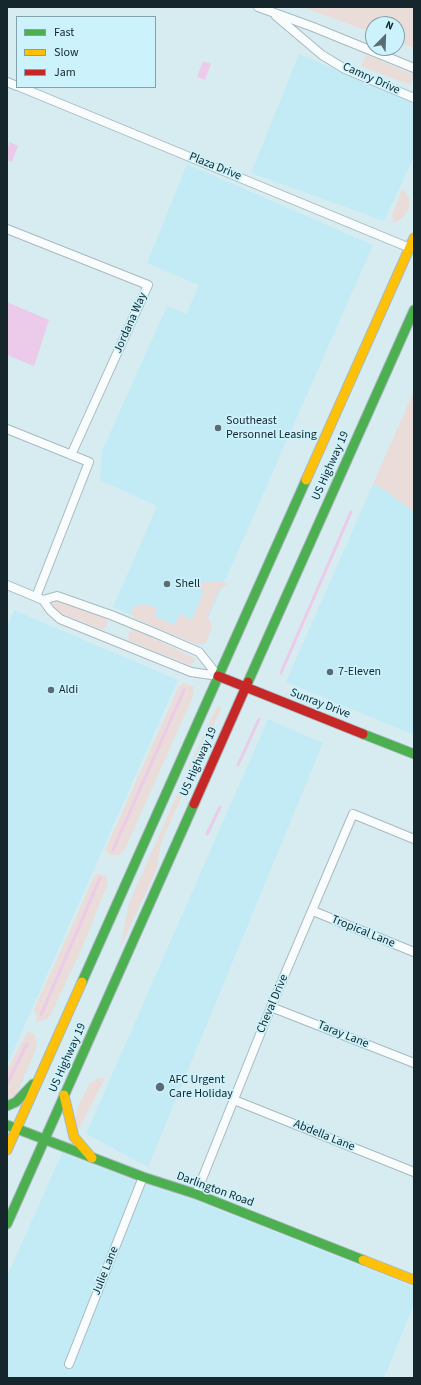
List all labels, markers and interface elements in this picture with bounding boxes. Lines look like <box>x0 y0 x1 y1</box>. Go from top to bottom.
legend <box>16 16 156 88</box>
north arrow <box>365 16 405 56</box>
text: N <box>383 17 396 34</box>
text: Fast <box>54 24 74 41</box>
text: Slow <box>54 44 79 61</box>
street label: Camry Drive <box>340 60 402 98</box>
text: Jam <box>54 64 76 81</box>
street label: Plaza Drive <box>187 150 243 184</box>
street label: Jordana Way <box>111 290 151 356</box>
place label: Southeast Personnel Leasing <box>226 414 317 442</box>
marker: Southeast Personnel Leasing <box>213 423 223 433</box>
street label: US Highway 19 <box>309 429 353 503</box>
place label: Shell <box>175 577 200 591</box>
marker: Shell <box>162 579 172 589</box>
place label: 7-Eleven <box>338 665 381 679</box>
marker: 7-Eleven <box>325 667 335 677</box>
place label: Aldi <box>59 683 78 697</box>
marker: Aldi <box>46 685 56 695</box>
street label: Sunray Drive <box>288 686 352 722</box>
street label: US Highway 19 <box>177 725 221 799</box>
street label: Tropical Lane <box>329 913 397 951</box>
street label: Cheval Drive <box>254 973 292 1035</box>
street label: Taray Lane <box>315 1018 371 1052</box>
street label: US Highway 19 <box>46 1021 90 1095</box>
place label: AFC Urgent Care Holiday <box>169 1073 233 1101</box>
marker: AFC Urgent Care Holiday <box>154 1081 166 1093</box>
street label: Abdella Lane <box>291 1117 357 1155</box>
street label: Darlington Road <box>174 1169 256 1211</box>
street label: Julie Lane <box>90 1245 122 1297</box>

